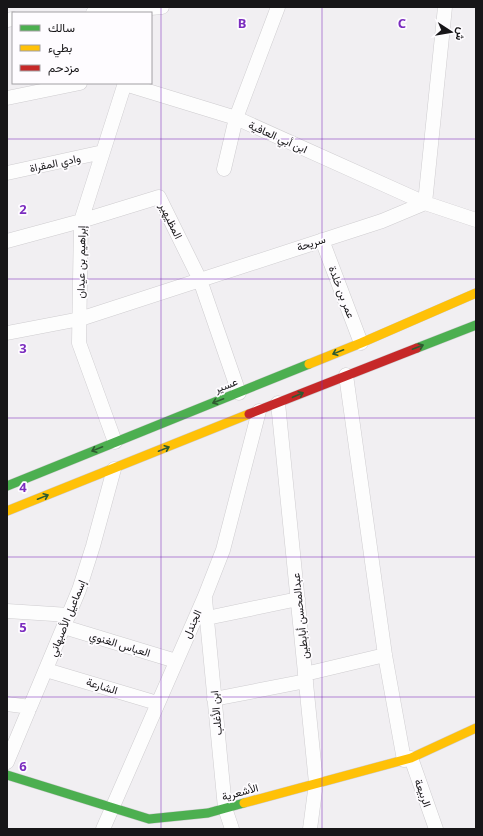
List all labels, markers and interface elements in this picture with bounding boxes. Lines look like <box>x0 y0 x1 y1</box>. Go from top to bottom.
legend <box>12 12 152 84</box>
north arrow <box>431 12 471 52</box>
text: B <box>238 14 246 32</box>
text: C <box>398 14 406 32</box>
text: سالك <box>48 19 75 36</box>
text: ش <box>453 26 470 42</box>
text: بطيء <box>48 39 72 58</box>
text: مزدحم <box>48 59 79 76</box>
street label: ابن أبي العافية <box>245 117 310 159</box>
street label: وادي المقراة <box>28 150 83 178</box>
street label: المظيهير <box>156 199 187 241</box>
text: 2 <box>19 200 27 218</box>
street label: إبراهيم بن عيدان <box>72 225 90 299</box>
street label: سريحة <box>294 231 328 254</box>
street label: عمر بن خلدة <box>326 263 359 320</box>
text: 3 <box>19 339 27 357</box>
one-way arrow <box>412 343 424 350</box>
one-way arrow <box>333 349 345 357</box>
street label: عسير <box>211 373 240 396</box>
one-way arrow <box>291 391 303 399</box>
one-way arrow <box>212 398 224 406</box>
one-way arrow <box>158 444 170 452</box>
one-way arrow <box>91 445 103 453</box>
text: 4 <box>19 478 27 496</box>
one-way arrow <box>37 493 49 500</box>
street label: عبدالمحسن أبابطين <box>287 572 311 660</box>
street label: إسماعيل الأصبهاني <box>44 577 92 659</box>
street label: الجندل <box>179 607 204 640</box>
text: 5 <box>19 618 27 636</box>
street label: العباس الغنوي <box>87 627 152 663</box>
street label: الشارعة <box>85 674 120 697</box>
street label: ابن الأغلب <box>206 690 225 736</box>
text: 6 <box>19 757 27 775</box>
street label: الربيعة <box>411 777 435 809</box>
street label: الأشعرية <box>220 779 260 804</box>

